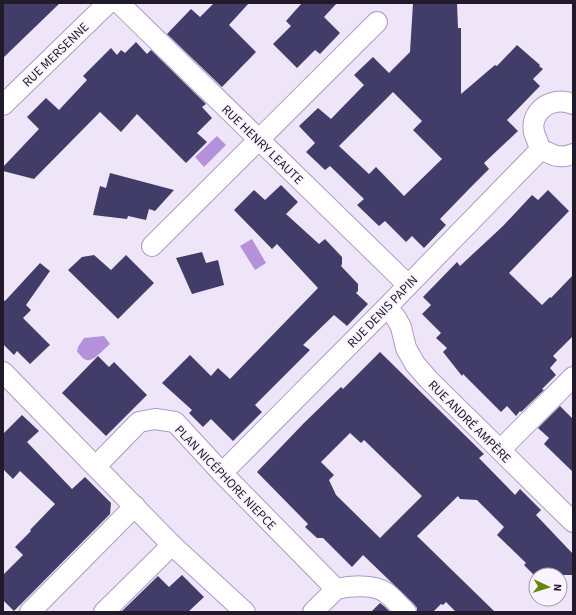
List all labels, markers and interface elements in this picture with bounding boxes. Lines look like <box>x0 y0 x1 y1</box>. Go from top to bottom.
street label: RUE MERSENNE <box>18 18 93 91</box>
street label: RUE HENRY LEAUTE <box>217 101 307 189</box>
street label: RUE DENIS PAPIN <box>343 271 422 352</box>
street label: RUE ANDRÉ AMPÈRE <box>424 376 515 467</box>
street label: PLAN NICÉPHORE NIEPCE <box>170 421 280 534</box>
north arrow <box>528 567 568 607</box>
text: N <box>550 583 565 592</box>

